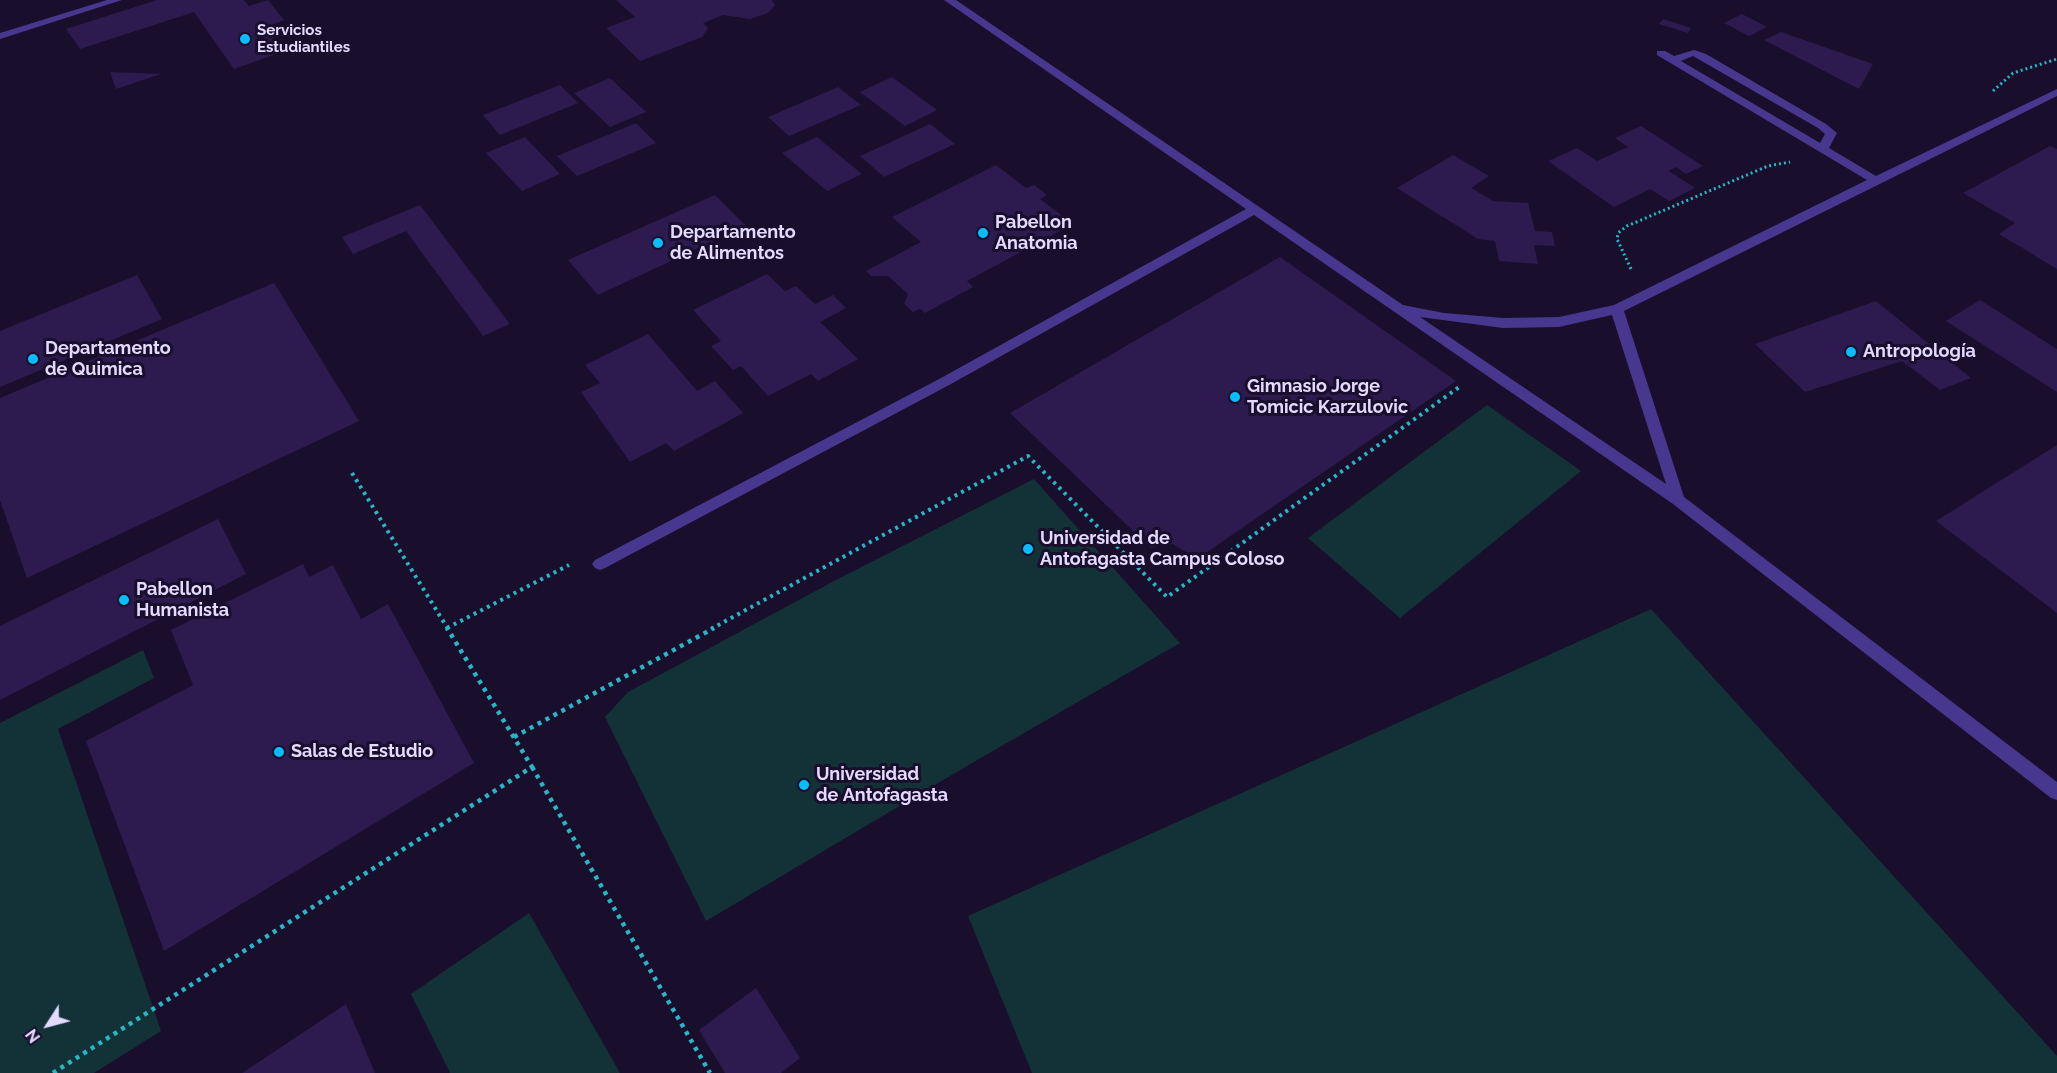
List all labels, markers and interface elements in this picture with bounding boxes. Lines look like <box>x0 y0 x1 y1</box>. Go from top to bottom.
place label: Servicios Estudiantiles <box>257 21 350 56</box>
marker: Servicios Estudiantiles <box>238 32 252 46</box>
place label: Pabellon Anatomia <box>995 212 1078 254</box>
place label: Departamento de Alimentos <box>670 222 796 264</box>
marker: Pabellon Anatomia <box>976 226 990 240</box>
marker: Departamento de Alimentos <box>651 236 665 250</box>
place label: Departamento de Quimica <box>45 338 171 380</box>
place label: Antropología <box>1863 341 1976 363</box>
marker: Antropología <box>1844 345 1858 359</box>
marker: Departamento de Quimica <box>26 352 40 366</box>
place label: Gimnasio Jorge Tomicic Karzulovic <box>1247 376 1408 418</box>
marker: Gimnasio Jorge Tomicic Karzulovic <box>1228 390 1242 404</box>
place label: Universidad de Antofagasta Campus Coloso <box>1040 528 1284 570</box>
marker: Universidad de Antofagasta Campus Coloso <box>1021 542 1035 556</box>
place label: Pabellon Humanista <box>136 579 229 622</box>
marker: Pabellon Humanista <box>117 593 131 607</box>
place label: Salas de Estudio <box>291 741 433 763</box>
marker: Salas de Estudio <box>272 745 286 759</box>
place label: Universidad de Antofagasta <box>816 764 948 806</box>
marker: Universidad de Antofagasta <box>797 778 811 792</box>
north arrow <box>18 995 78 1055</box>
text: N <box>22 1025 44 1046</box>

